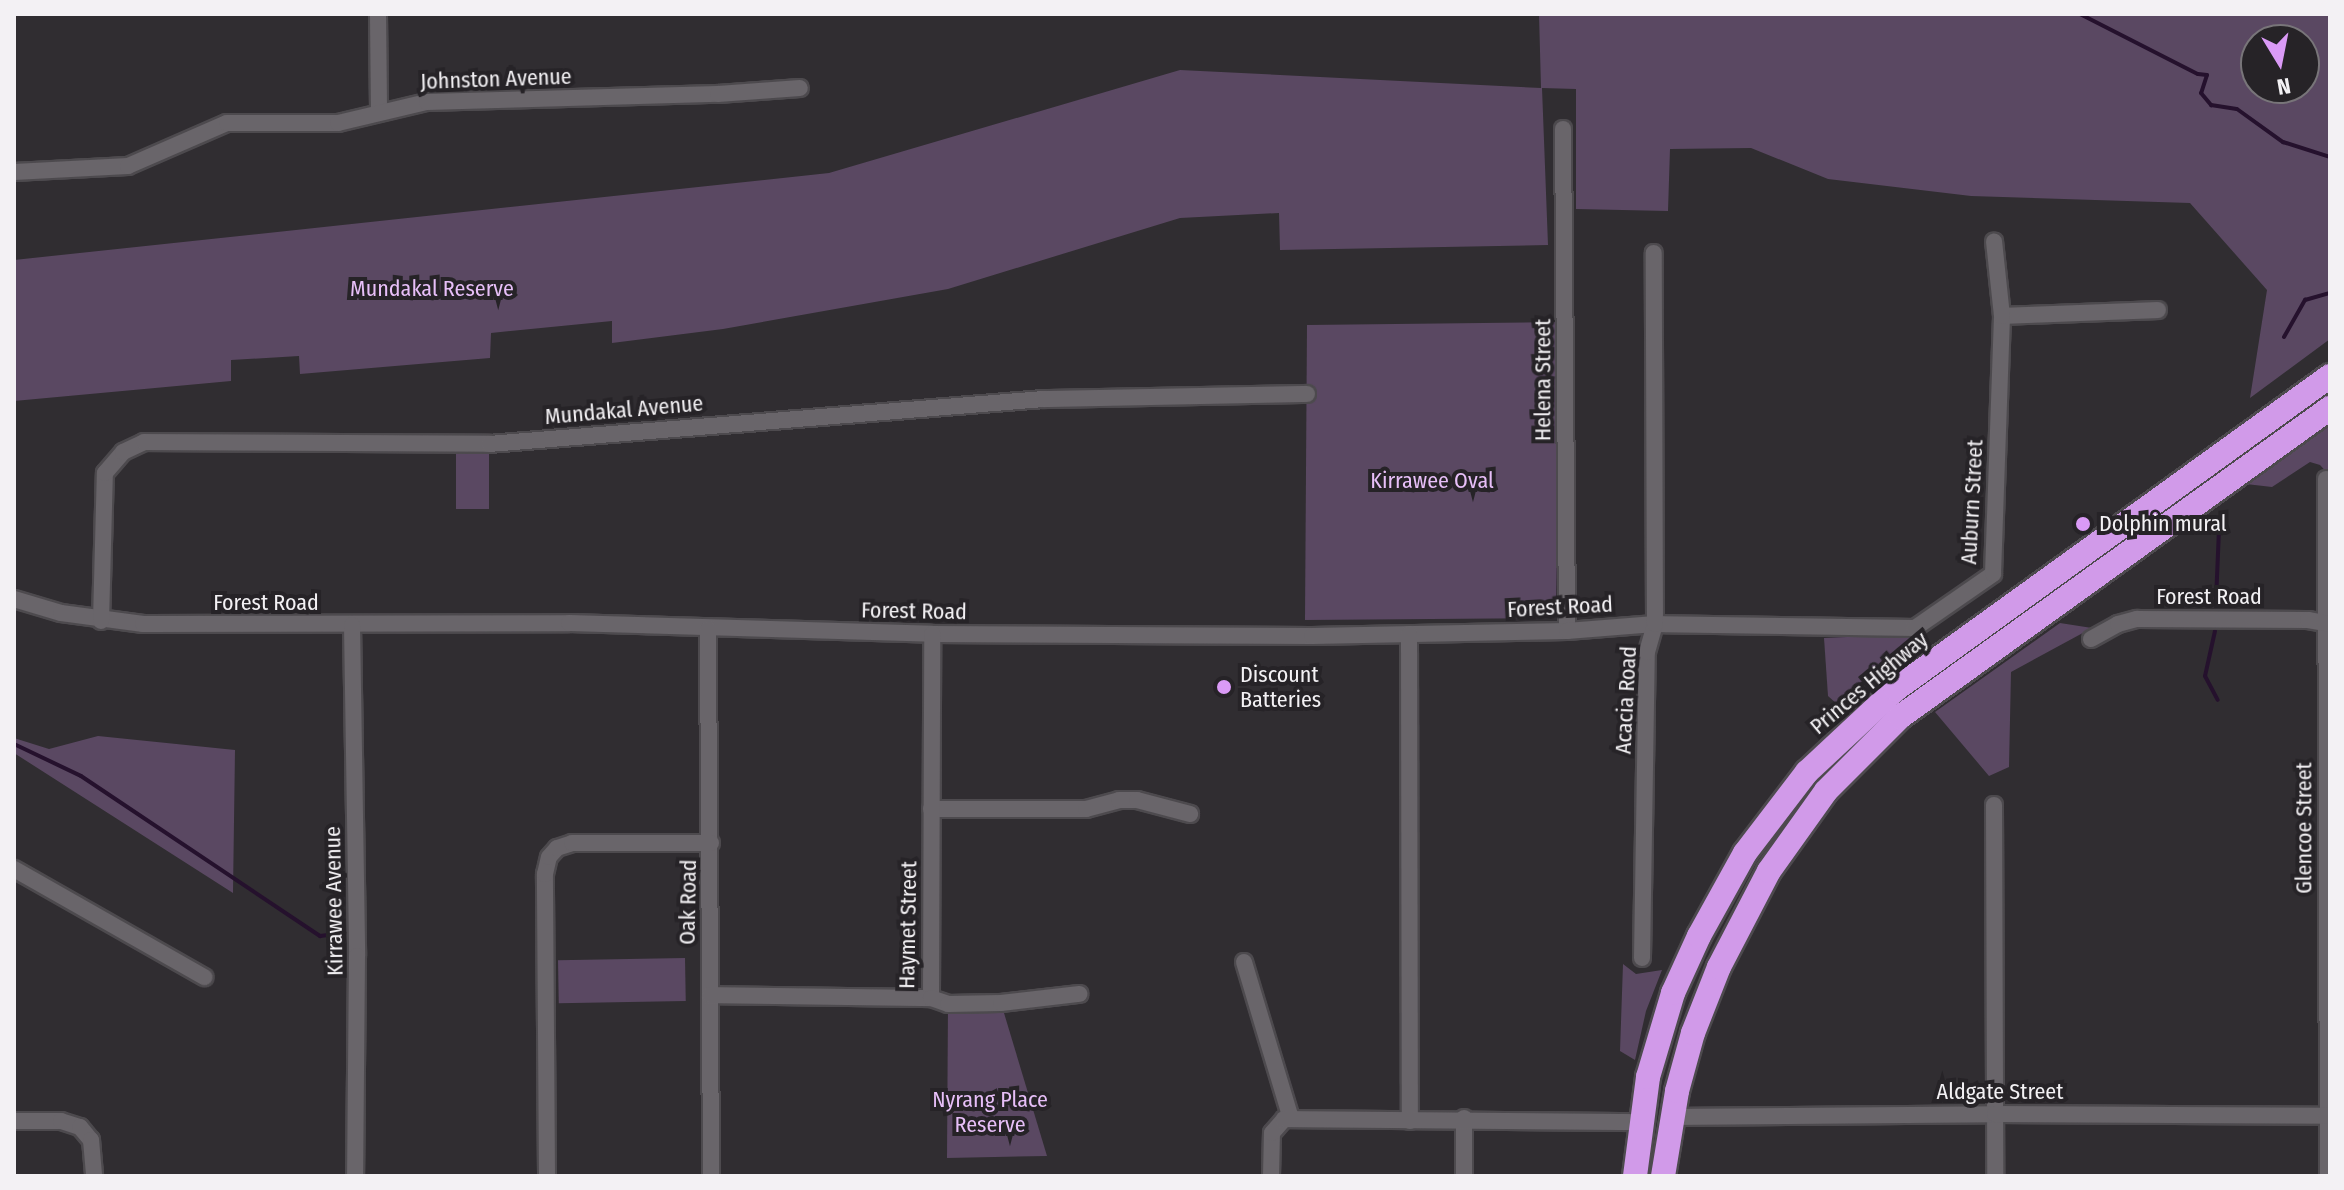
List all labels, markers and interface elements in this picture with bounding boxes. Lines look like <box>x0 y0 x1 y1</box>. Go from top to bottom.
north arrow <box>2240 24 2320 104</box>
street label: Johnston Avenue <box>420 63 572 95</box>
text: N <box>2275 72 2293 101</box>
park label: Mundakal Reserve <box>350 276 514 302</box>
street label: Helena Street <box>1530 319 1556 441</box>
street label: Mundakal Avenue <box>544 390 704 430</box>
street label: Auburn Street <box>1956 439 1988 565</box>
park label: Kirrawee Oval <box>1370 468 1494 494</box>
place label: Dolphin mural <box>2099 511 2227 537</box>
marker: Dolphin mural <box>2074 515 2092 533</box>
street label: Forest Road <box>2156 584 2262 610</box>
street label: Forest Road <box>213 590 319 616</box>
street label: Forest Road <box>1507 591 1613 623</box>
street label: Forest Road <box>861 597 967 625</box>
street label: Princes Highway <box>1805 626 1933 740</box>
street label: Acacia Road <box>1610 645 1642 755</box>
place label: Discount Batteries <box>1240 661 1321 712</box>
marker: Discount Batteries <box>1215 678 1233 696</box>
street label: Glencoe Street <box>2291 762 2317 894</box>
street label: Kirrawee Avenue <box>319 826 349 976</box>
street label: Oak Road <box>674 859 702 945</box>
street label: Haymet Street <box>894 861 922 989</box>
street label: Aldgate Street <box>1937 1079 2063 1105</box>
park label: Nyrang Place Reserve <box>932 1086 1048 1138</box>

